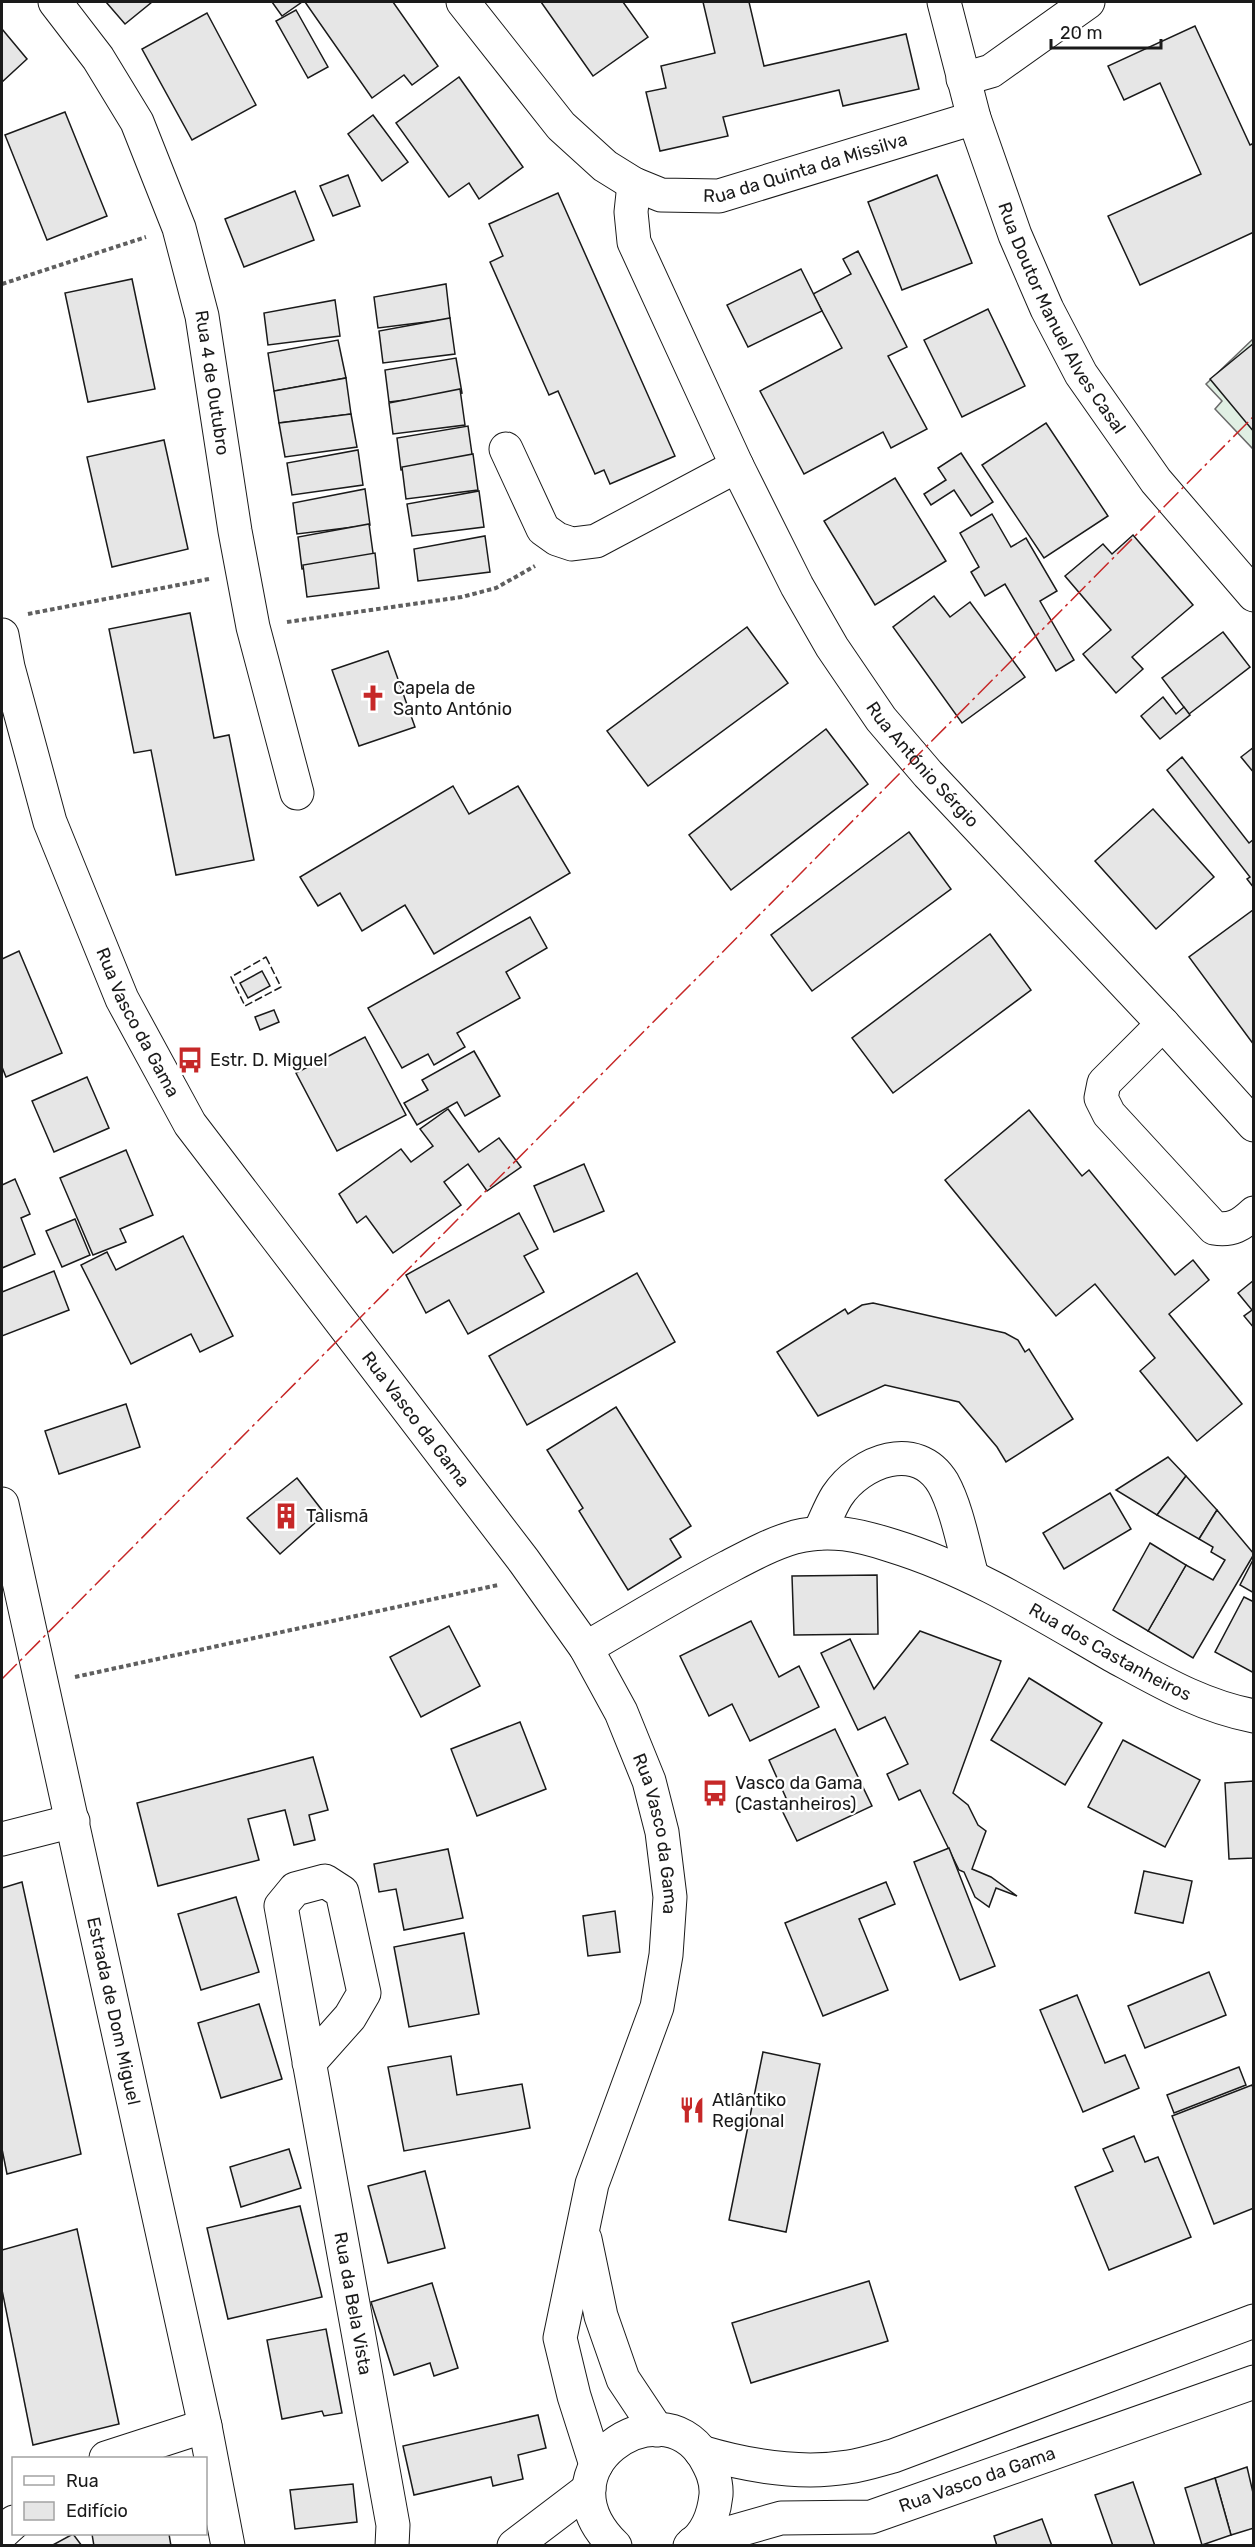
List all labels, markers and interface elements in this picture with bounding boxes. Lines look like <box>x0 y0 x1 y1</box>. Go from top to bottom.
scale bar <box>1051 12 1160 50</box>
text: 20 m <box>1060 22 1102 44</box>
street label: Rua da Quinta da Missilva <box>703 128 910 208</box>
street label: Rua Doutor Manuel Alves Casal <box>993 199 1130 438</box>
street label: Rua 4 de Outubro <box>190 309 234 457</box>
place label: Capela de Santo António <box>393 677 512 720</box>
church icon: Capela de Santo António <box>358 683 388 713</box>
street label: Rua António Sérgio <box>861 697 983 832</box>
street label: Rua Vasco da Gama <box>91 944 184 1101</box>
bus stop icon: Estr. D. Miguel <box>175 1045 205 1075</box>
place label: Estr. D. Miguel <box>210 1049 328 1071</box>
street label: Rua Vasco da Gama <box>357 1347 474 1491</box>
building icon: Talismã <box>271 1501 301 1531</box>
place label: Talismã <box>306 1505 369 1527</box>
street label: Rua dos Castanheiros <box>1025 1598 1195 1706</box>
street label: Rua Vasco da Gama <box>628 1750 682 1915</box>
place label: Vasco da Gama (Castanheiros) <box>735 1772 863 1815</box>
bus stop icon: Vasco da Gama (Castanheiros) <box>700 1778 730 1808</box>
street label: Estrada de Dom Miguel <box>82 1915 145 2107</box>
place label: Atlântiko Regional <box>712 2089 786 2132</box>
restaurant icon: Atlântiko Regional <box>677 2095 707 2125</box>
street label: Rua da Bela Vista <box>329 2230 377 2377</box>
street label: Rua Vasco da Gama <box>896 2442 1058 2517</box>
legend <box>12 2457 207 2535</box>
text: Rua <box>66 2470 99 2492</box>
text: Edifício <box>66 2500 128 2522</box>

